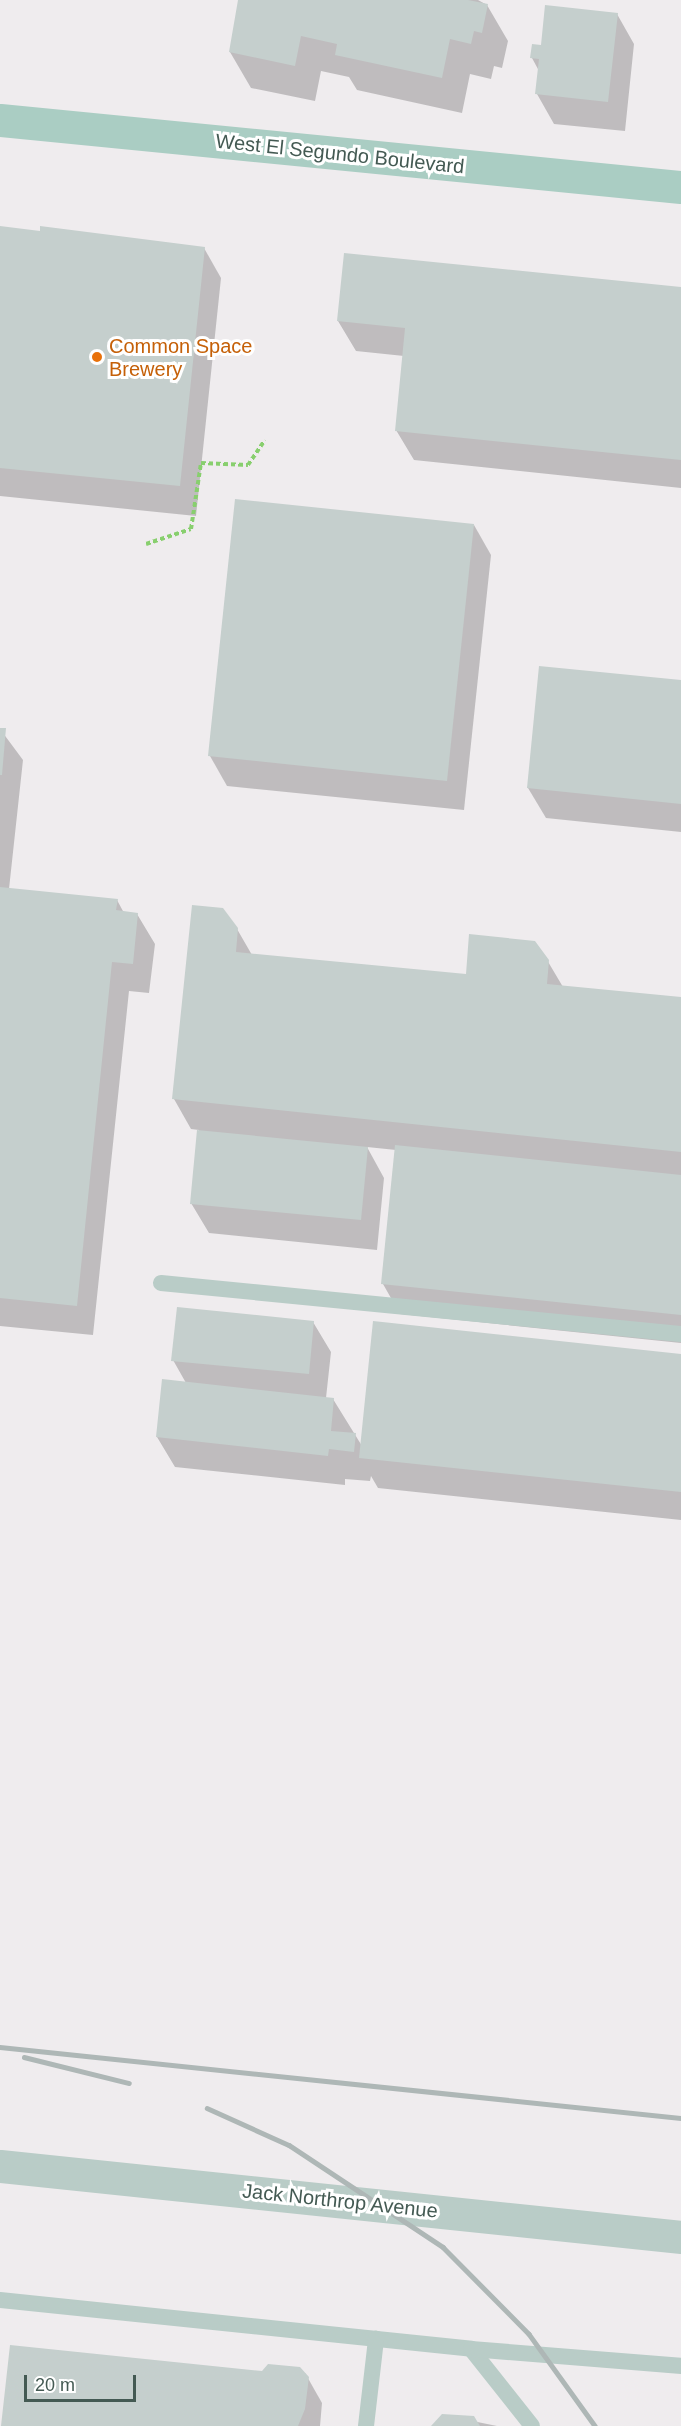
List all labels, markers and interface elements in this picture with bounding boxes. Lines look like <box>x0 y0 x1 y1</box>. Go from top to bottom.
street label: West El Segundo Boulevard <box>215 129 465 179</box>
place label: Common Space Brewery <box>109 334 252 381</box>
marker: Common Space Brewery <box>90 350 104 364</box>
street label: Jack Northrop Avenue <box>241 2179 439 2223</box>
scale bar <box>27 2363 140 2401</box>
text: 20 m <box>35 2375 75 2395</box>

